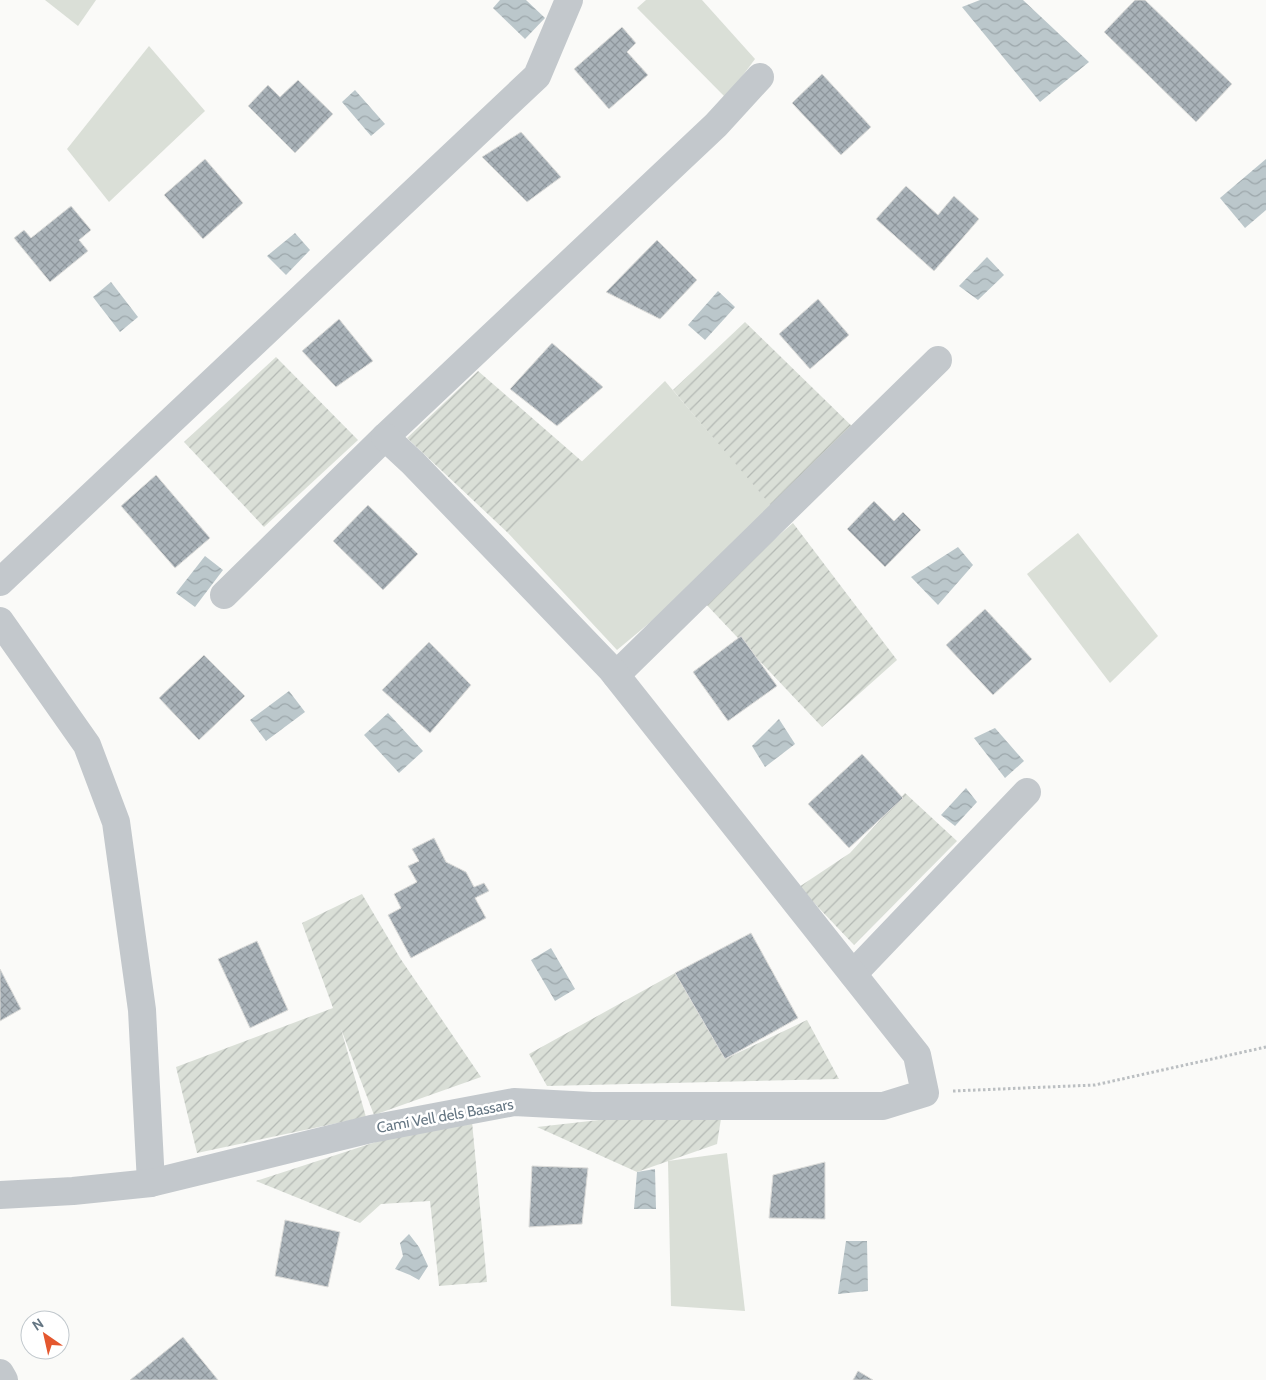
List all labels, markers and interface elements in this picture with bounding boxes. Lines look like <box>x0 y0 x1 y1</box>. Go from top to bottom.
street label: Camí Vell dels Bassars <box>375 1095 515 1137</box>
north arrow <box>20 1310 70 1360</box>
text: N <box>29 1314 47 1334</box>

